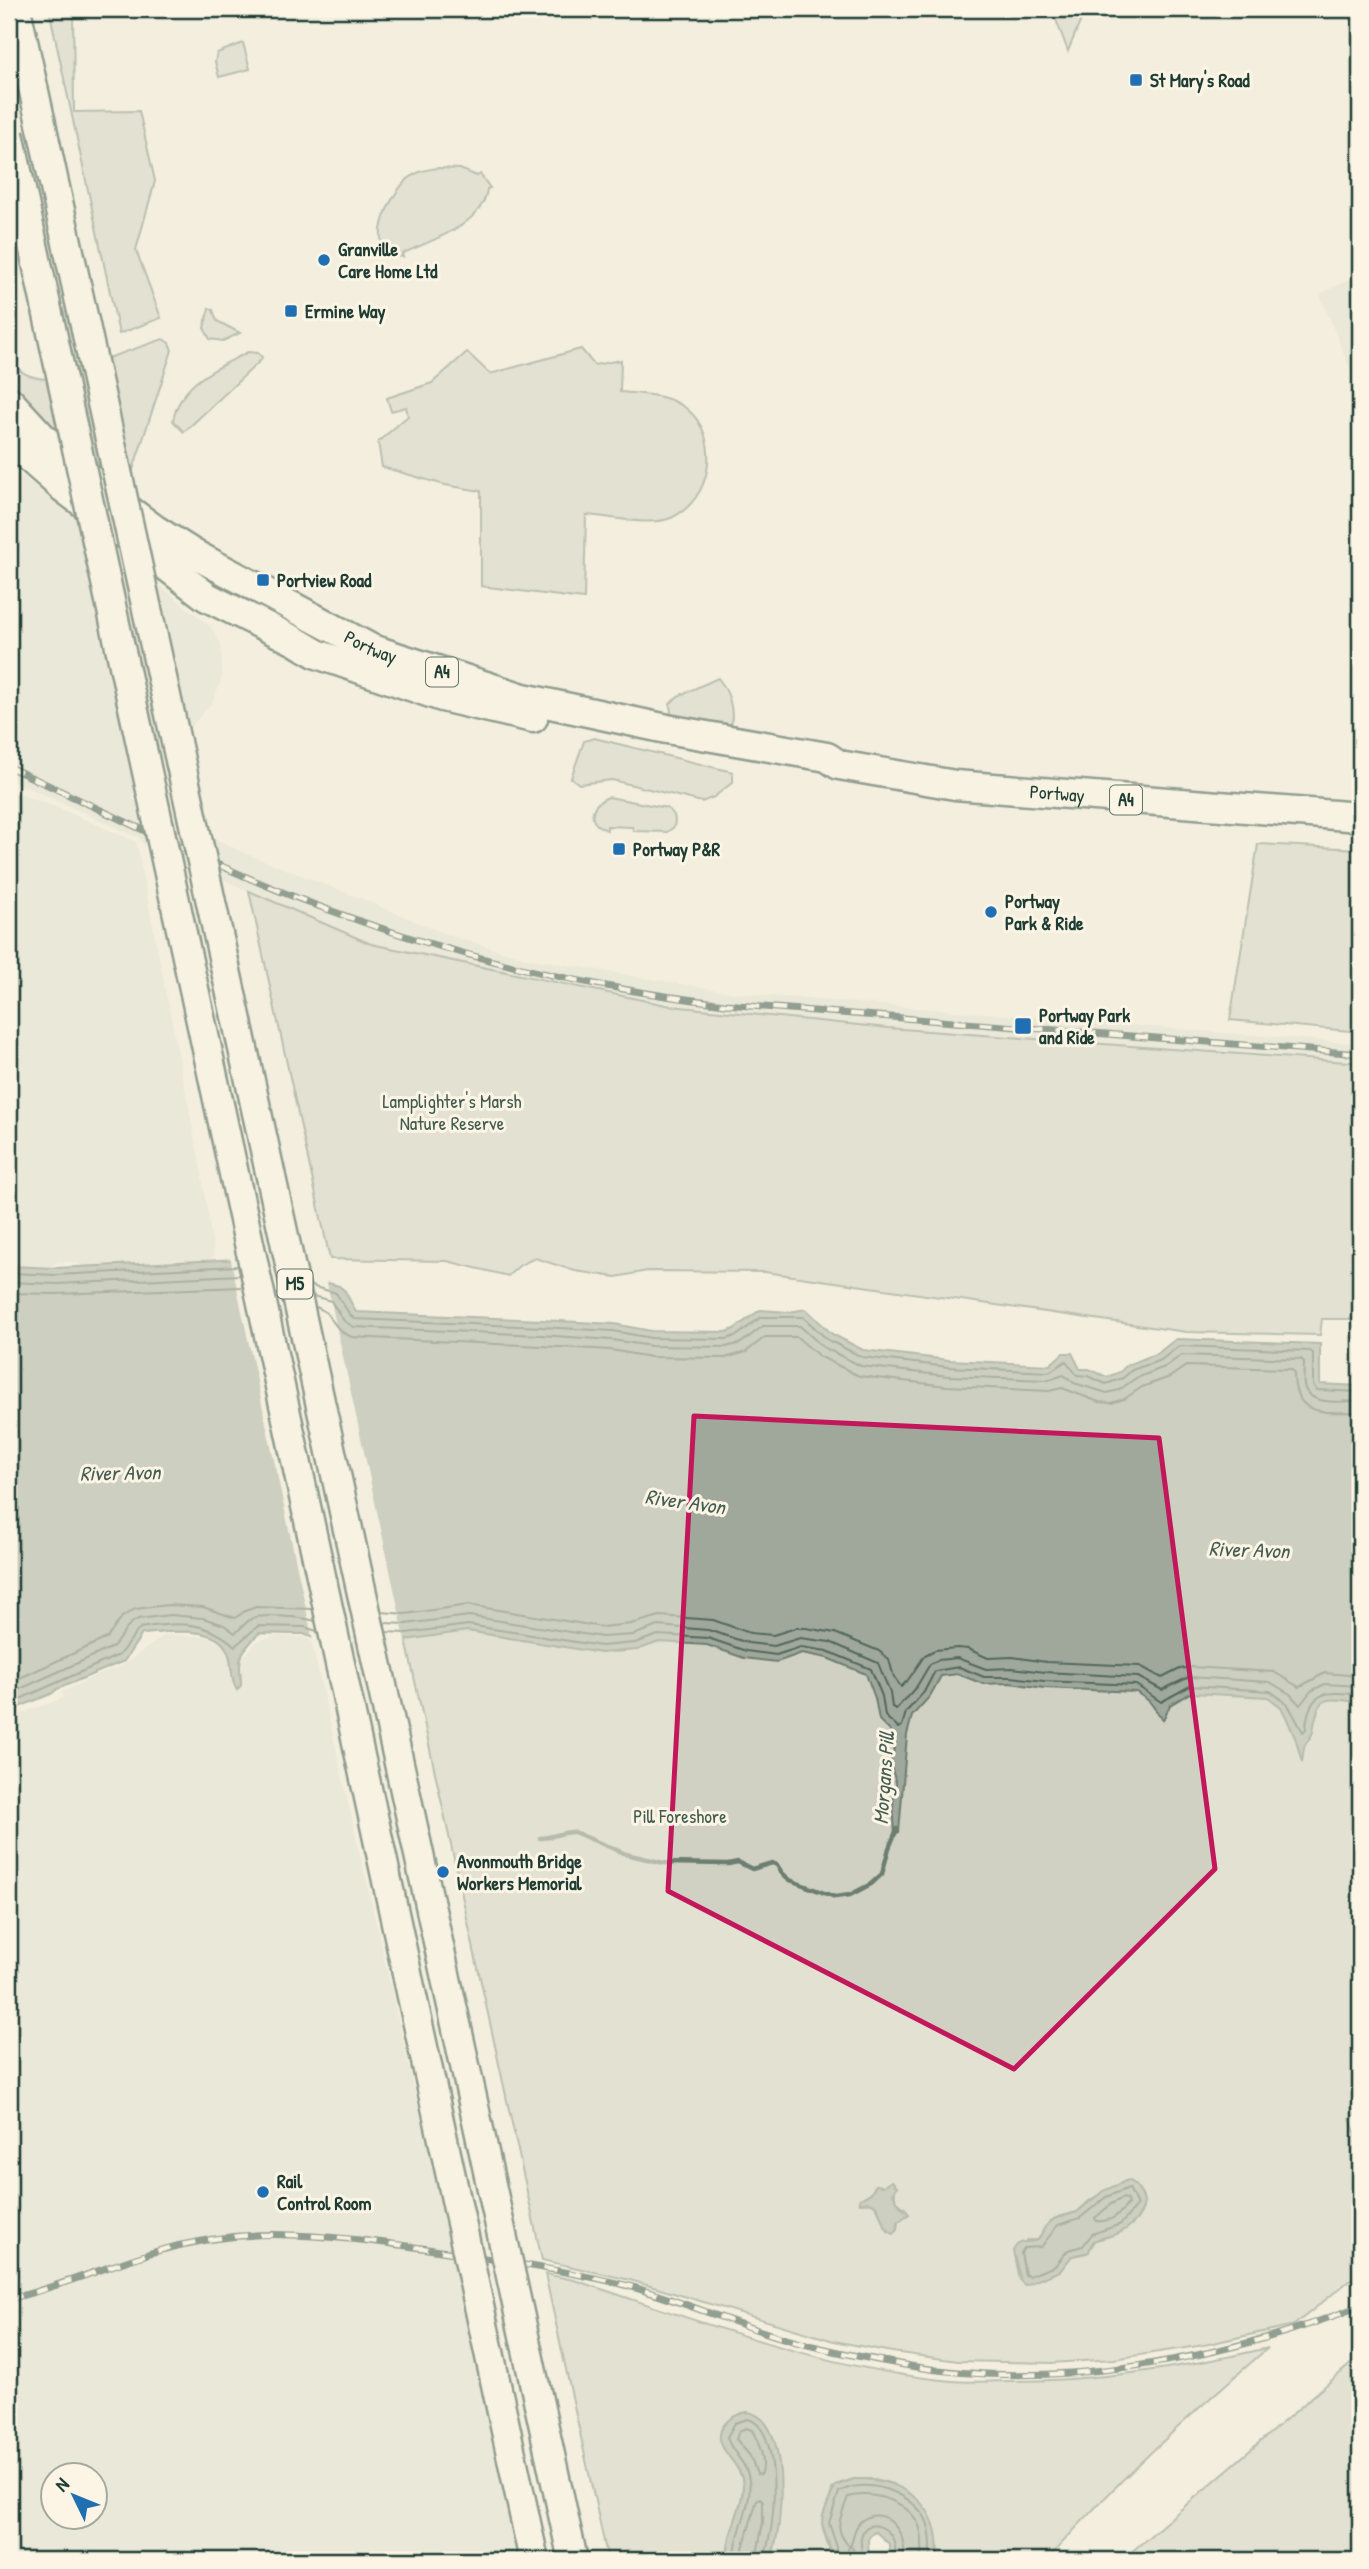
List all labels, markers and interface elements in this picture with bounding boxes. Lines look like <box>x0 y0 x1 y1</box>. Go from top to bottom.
place label: St Mary's Road <box>1150 67 1250 94</box>
marker: St Mary's Road <box>1128 72 1144 88</box>
place label: Granville Care Home Ltd <box>338 236 438 284</box>
marker: Granville Care Home Ltd <box>316 252 332 268</box>
place label: Ermine Way <box>305 298 386 325</box>
marker: Ermine Way <box>283 303 299 319</box>
place label: Portview Road <box>277 567 372 593</box>
marker: Portview Road <box>255 572 271 588</box>
street label: Portway <box>340 624 400 669</box>
road number: A4 <box>426 658 458 686</box>
street label: Portway <box>1029 778 1086 808</box>
road number: A4 <box>1110 786 1142 814</box>
place label: Portway P&R <box>633 836 721 863</box>
marker: Portway P&R <box>611 841 627 857</box>
place label: Portway Park & Ride <box>1005 888 1084 936</box>
marker: Portway Park & Ride <box>983 904 999 920</box>
place label: Portway Park and Ride <box>1039 1002 1130 1050</box>
marker: Portway Park and Ride <box>1013 1016 1033 1036</box>
park label: Lamplighter's Marsh Nature Reserve <box>383 1088 521 1136</box>
road number: M5 <box>278 1269 312 1298</box>
water label: River Avon <box>79 1457 162 1488</box>
water label: River Avon <box>643 1482 728 1522</box>
water label: River Avon <box>1208 1534 1291 1565</box>
water label: Morgans Pill <box>866 1730 901 1825</box>
park label: Pill Foreshore <box>633 1803 727 1829</box>
place label: Avonmouth Bridge Workers Memorial <box>457 1848 583 1896</box>
marker: Avonmouth Bridge Workers Memorial <box>435 1864 451 1880</box>
place label: Rail Control Room <box>277 2168 372 2216</box>
marker: Rail Control Room <box>255 2184 271 2200</box>
north arrow <box>38 2460 108 2530</box>
text: N <box>49 2472 75 2497</box>

